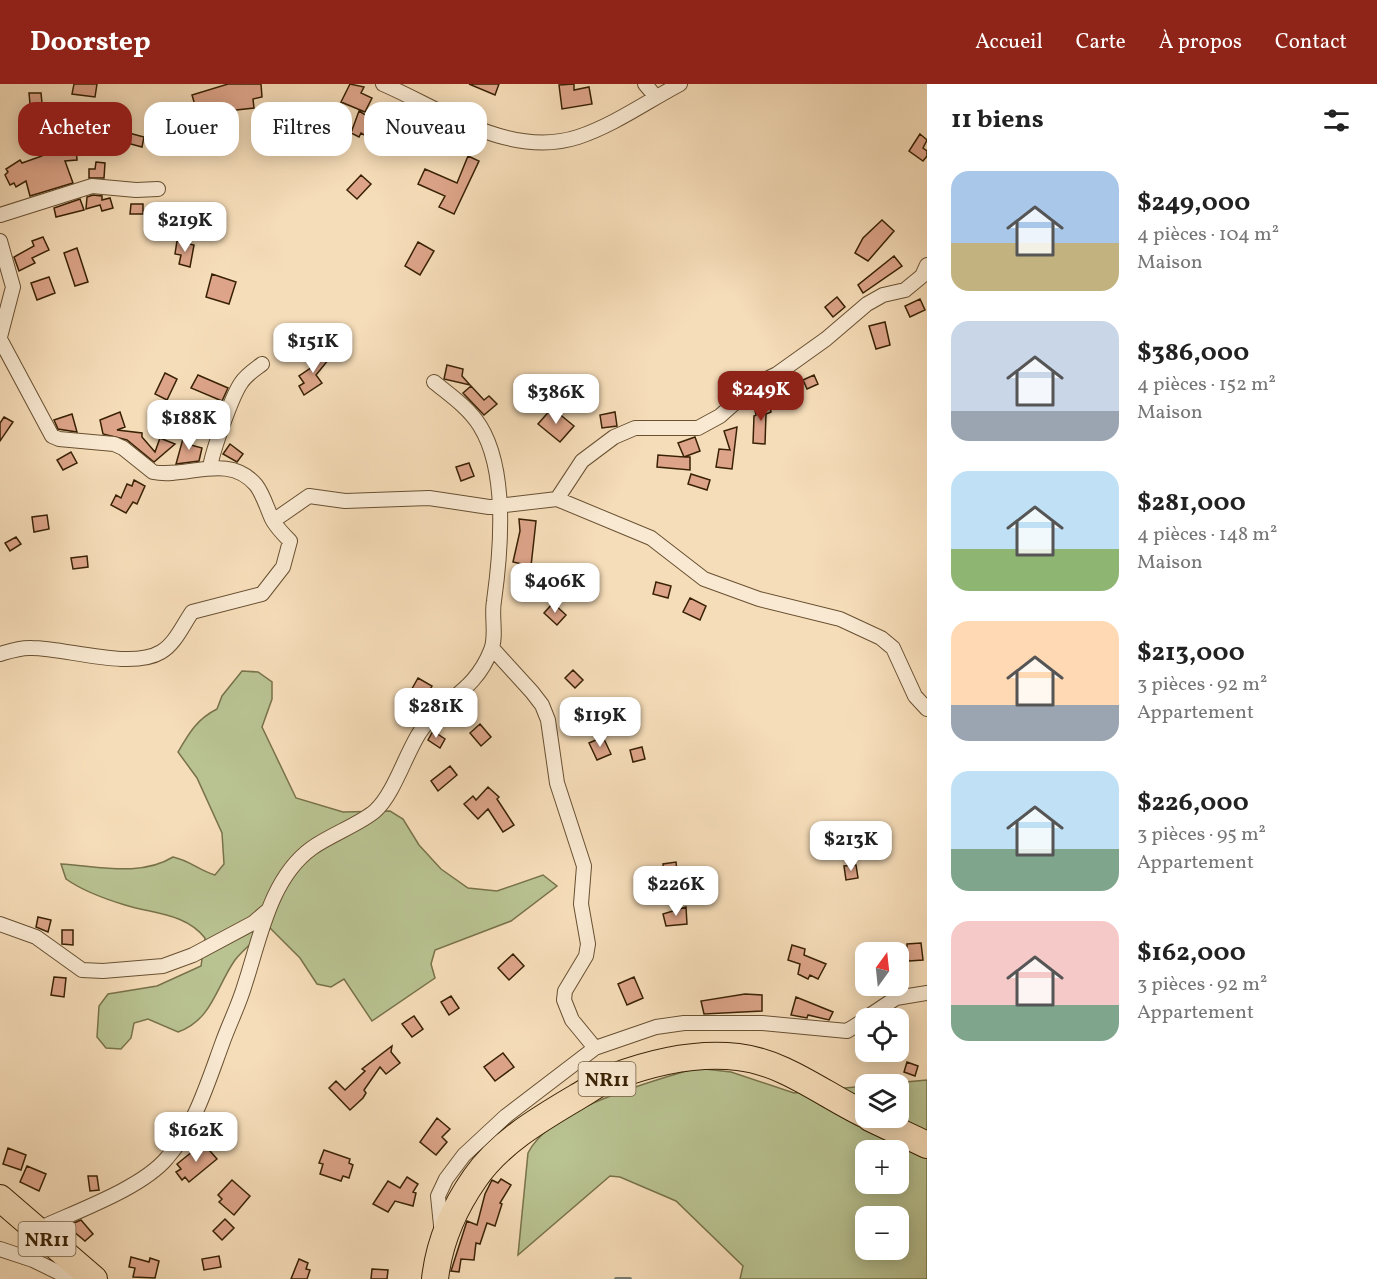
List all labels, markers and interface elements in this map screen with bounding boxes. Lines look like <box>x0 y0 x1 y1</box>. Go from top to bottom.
text: Doorstep <box>30 23 151 62</box>
text: Accueil <box>975 28 1043 57</box>
text: Carte <box>1076 28 1126 57</box>
text: À propos <box>1159 28 1242 57</box>
text: Contact <box>1275 28 1347 57</box>
chip: Acheter <box>18 102 132 156</box>
chip: Louer <box>144 102 239 156</box>
chip: Filtres <box>251 102 352 156</box>
chip: Nouveau <box>364 102 487 156</box>
text: 11 biens <box>951 102 1044 138</box>
icon: filters <box>1320 104 1353 137</box>
text: $249,000 <box>1137 185 1250 221</box>
icon: home <box>999 195 1071 267</box>
pin: $219K <box>143 202 227 253</box>
text: $219K <box>157 207 213 235</box>
text: 4 pièces · 104 m² <box>1137 221 1279 249</box>
text: Maison <box>1137 249 1203 277</box>
pin: $151K <box>271 323 355 374</box>
text: $151K <box>287 328 339 356</box>
text: $386,000 <box>1137 335 1249 371</box>
icon: home <box>999 345 1071 417</box>
pin: $249K <box>719 371 803 422</box>
text: 4 pièces · 152 m² <box>1137 371 1276 399</box>
pin: $386K <box>514 374 598 425</box>
text: $249K <box>732 376 790 404</box>
text: $386K <box>527 379 585 407</box>
text: Maison <box>1137 399 1203 427</box>
pin: $188K <box>147 400 231 451</box>
text: $188K <box>161 405 217 433</box>
text: $281,000 <box>1137 485 1246 521</box>
icon: home <box>999 495 1071 567</box>
text: 4 pièces · 148 m² <box>1137 521 1277 549</box>
text: Maison <box>1137 549 1203 577</box>
pin: $406K <box>513 563 597 614</box>
text: $406K <box>525 568 585 596</box>
text: $213,000 <box>1137 635 1245 671</box>
icon: home <box>999 645 1071 717</box>
text: 3 pièces · 92 m² <box>1137 671 1267 699</box>
pin: $281K <box>394 688 478 739</box>
text: $281K <box>409 693 463 721</box>
pin: $119K <box>558 697 642 748</box>
text: Appartement <box>1137 699 1254 727</box>
text: $119K <box>574 702 626 730</box>
text: $226,000 <box>1137 785 1249 821</box>
icon: home <box>999 795 1071 867</box>
pin: $213K <box>809 821 893 872</box>
text: 3 pièces · 95 m² <box>1137 821 1266 849</box>
text: $213K <box>824 826 878 854</box>
text: Appartement <box>1137 849 1254 877</box>
pin: $226K <box>634 866 718 917</box>
text: $226K <box>647 871 705 899</box>
text: $162,000 <box>1137 935 1246 971</box>
north arrow <box>855 942 909 996</box>
map controls <box>855 942 909 1260</box>
icon: home <box>999 945 1071 1017</box>
text: 3 pièces · 92 m² <box>1137 971 1267 999</box>
text: Appartement <box>1137 999 1254 1027</box>
button: locate <box>855 1008 909 1062</box>
road number: NR11 <box>578 1062 636 1096</box>
button: layers <box>855 1074 909 1128</box>
pin: $162K <box>154 1112 238 1163</box>
text: $162K <box>168 1117 224 1145</box>
button: + <box>855 1140 909 1194</box>
button: − <box>855 1206 909 1260</box>
road number: NR11 <box>18 1222 76 1256</box>

